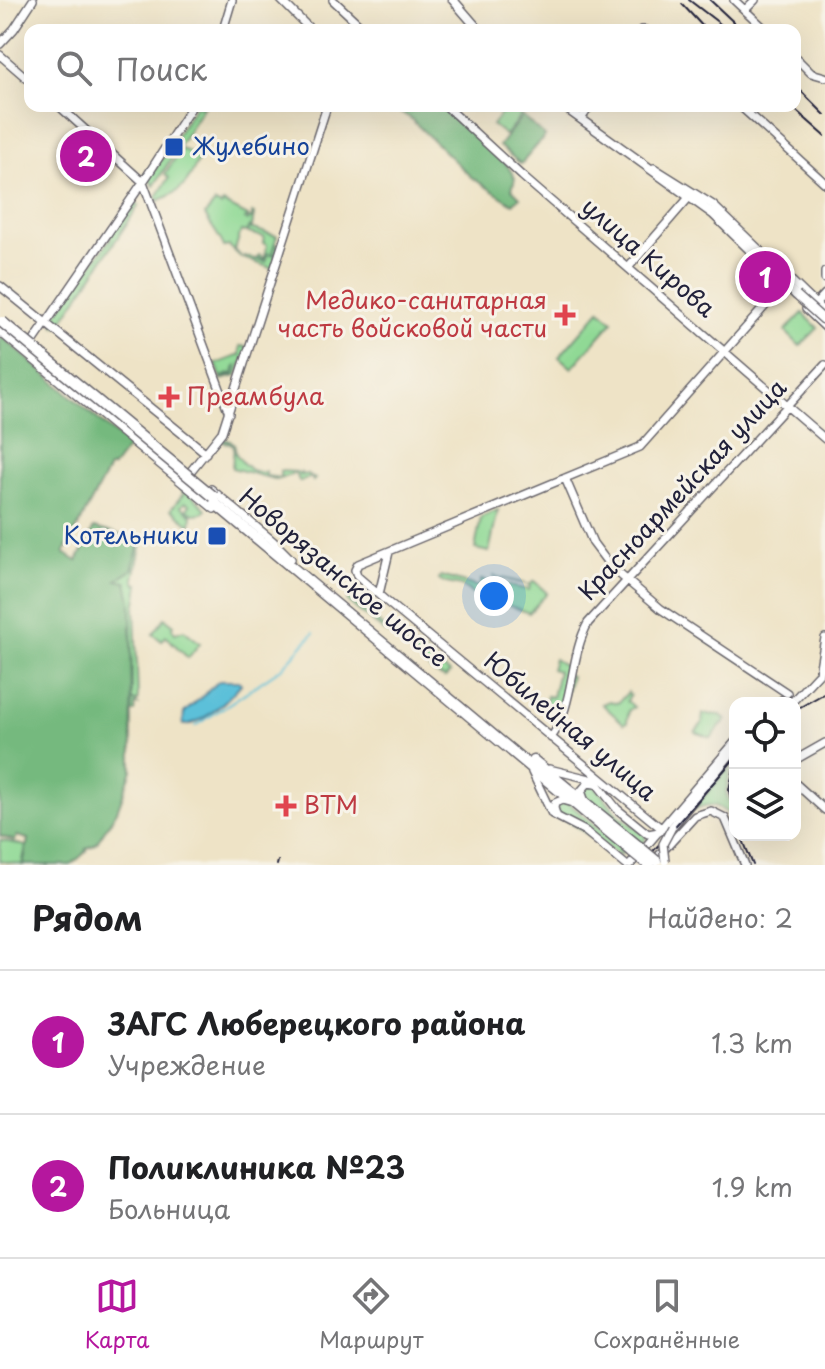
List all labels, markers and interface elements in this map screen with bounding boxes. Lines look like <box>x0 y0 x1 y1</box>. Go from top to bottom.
search box <box>24 24 801 112</box>
icon: search <box>52 46 96 90</box>
text: Поиск <box>116 46 207 91</box>
pin: 2 <box>60 126 112 186</box>
place label: Жулебино <box>192 127 310 163</box>
marker: Жулебино <box>163 136 185 158</box>
street label: улица Кирова <box>574 188 724 325</box>
pin: 1 <box>739 247 791 307</box>
place label: Медико-санитарная часть войсковой части <box>278 281 547 345</box>
marker: Медико-санитарная часть войсковой части <box>554 304 576 326</box>
street label: Красноармейская улица <box>569 370 794 607</box>
place label: Преамбула <box>187 377 324 413</box>
marker: Преамбула <box>158 386 180 408</box>
street label: Новорязанское шоссе <box>232 478 457 675</box>
place label: Котельники <box>64 516 199 552</box>
marker: Котельники <box>206 525 228 547</box>
your location <box>474 576 514 616</box>
street label: Юбилейная улица <box>477 642 665 809</box>
map controls <box>729 697 801 841</box>
button: locate <box>729 697 801 769</box>
button: layers <box>729 769 801 841</box>
place label: ВТМ <box>304 786 358 822</box>
marker: ВТМ <box>275 795 297 817</box>
text: Рядом <box>32 891 143 943</box>
text: Найдено: 2 <box>647 898 793 937</box>
text: ЗАГС Люберецкого района <box>108 1000 525 1045</box>
text: 1 <box>52 1023 64 1062</box>
text: 1.3 km <box>711 1023 793 1062</box>
text: Учреждение <box>108 1045 266 1084</box>
text: Поликлиника №23 <box>108 1144 405 1189</box>
text: 2 <box>49 1167 67 1206</box>
text: 1.9 km <box>712 1167 793 1206</box>
text: Больница <box>108 1189 230 1228</box>
tab: Карта <box>85 1274 149 1355</box>
tab: Маршрут <box>319 1274 423 1355</box>
tab: Сохранённые <box>593 1274 740 1355</box>

